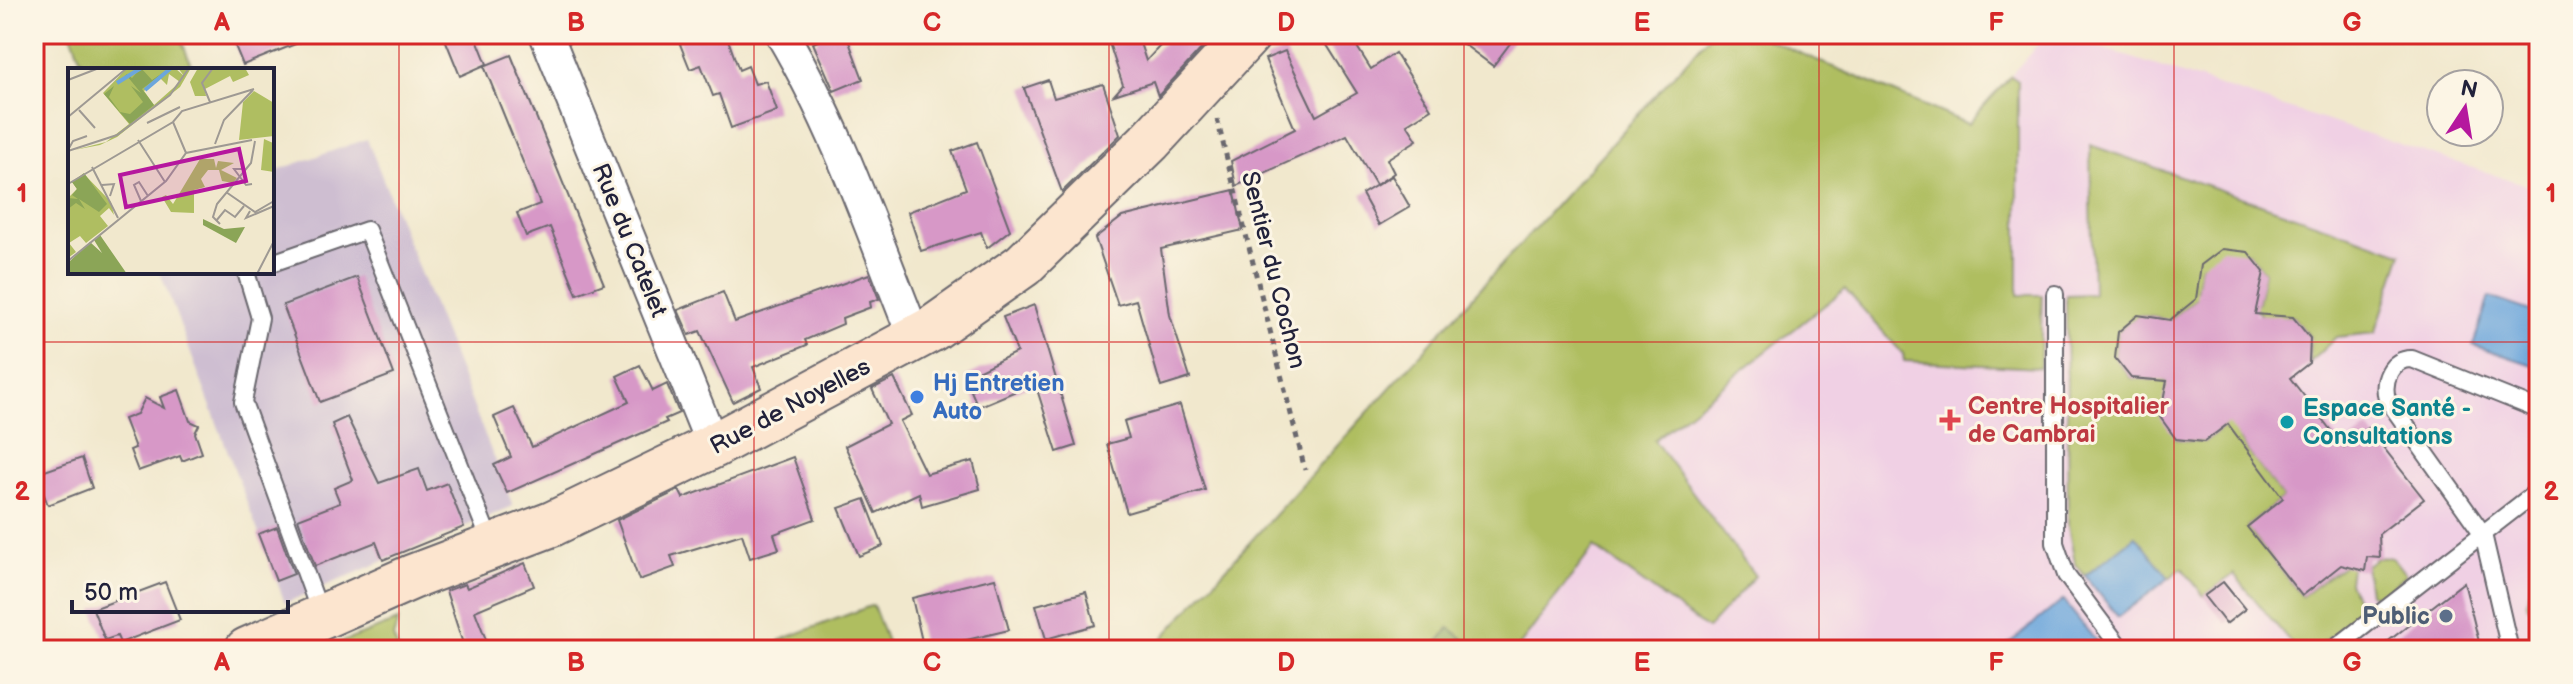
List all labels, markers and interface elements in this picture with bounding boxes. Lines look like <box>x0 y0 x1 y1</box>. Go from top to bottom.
text: A <box>213 8 230 39</box>
text: B <box>567 8 585 39</box>
text: C <box>923 8 941 39</box>
text: D <box>1277 8 1295 39</box>
text: E <box>1634 8 1651 39</box>
text: F <box>1988 8 2004 39</box>
text: G <box>2342 8 2362 39</box>
inset map <box>68 68 274 274</box>
north arrow <box>2425 68 2505 148</box>
text: N <box>2458 75 2480 105</box>
street label: Rue du Catelet <box>586 159 674 322</box>
street label: Sentier du Cochon <box>1235 169 1312 372</box>
text: 1 <box>17 179 27 210</box>
text: 1 <box>2546 179 2556 210</box>
street label: Rue de Noyelles <box>705 352 875 461</box>
place label: Hj Entretien Auto <box>932 369 1065 426</box>
marker: Hj Entretien Auto <box>908 388 926 406</box>
place label: Centre Hospitalier de Cambrai <box>1968 392 2170 449</box>
place label: Espace Santé - Consultations <box>2303 394 2471 451</box>
marker: Centre Hospitalier de Cambrai <box>1939 409 1961 431</box>
marker: Espace Santé - Consultations <box>2278 413 2296 431</box>
text: 2 <box>14 477 30 508</box>
text: 2 <box>2543 477 2559 508</box>
scale bar <box>72 564 288 614</box>
text: 50 m <box>84 578 138 607</box>
place label: Public <box>2362 602 2430 631</box>
marker: Public <box>2437 607 2455 625</box>
text: A <box>213 648 230 679</box>
text: B <box>567 648 585 679</box>
text: C <box>923 648 941 679</box>
text: D <box>1277 648 1295 679</box>
text: E <box>1634 648 1651 679</box>
text: F <box>1988 648 2004 679</box>
text: G <box>2342 648 2362 679</box>

